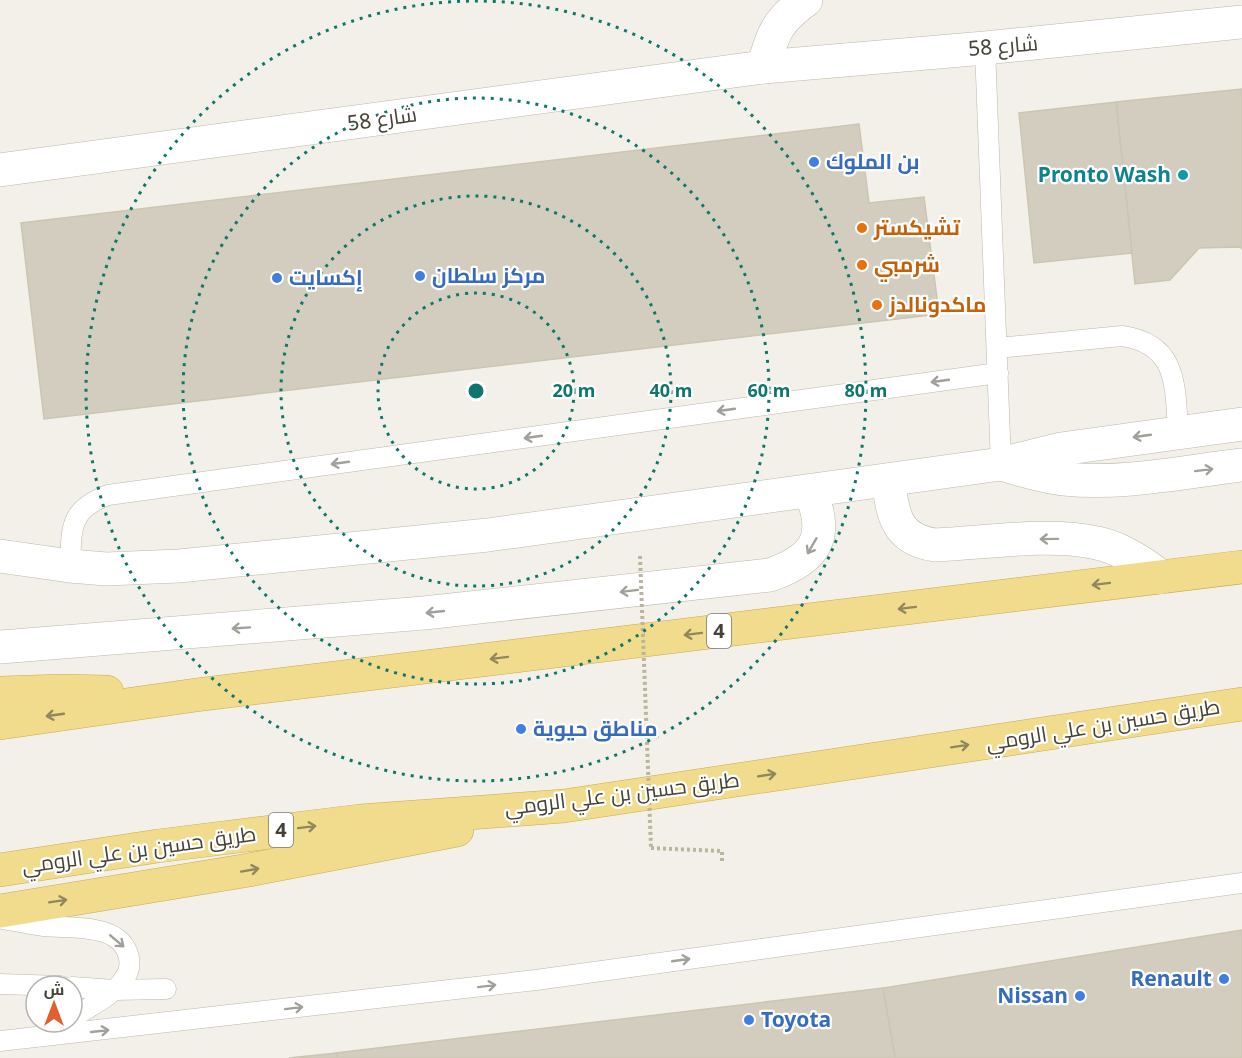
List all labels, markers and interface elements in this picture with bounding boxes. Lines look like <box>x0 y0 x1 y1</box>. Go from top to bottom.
street label: شارع 58 <box>967 28 1039 63</box>
street label: شارع 58 <box>345 99 419 138</box>
place label: بن الملوك <box>826 147 919 175</box>
marker: بن الملوك <box>807 155 821 169</box>
place label: Pronto Wash <box>1038 160 1171 188</box>
marker: Pronto Wash <box>1176 168 1190 182</box>
place label: تشيكستر <box>873 213 961 241</box>
marker: تشيكستر <box>855 221 869 235</box>
place label: شرمبي <box>874 250 940 282</box>
marker: شرمبي <box>855 258 869 272</box>
place label: مركز سلطان <box>432 261 545 289</box>
place label: إكسايت <box>289 263 363 292</box>
marker: مركز سلطان <box>413 269 427 283</box>
marker: إكسايت <box>270 271 284 285</box>
place label: ماكدونالدز <box>888 290 986 318</box>
marker: ماكدونالدز <box>870 298 884 312</box>
one-way arrow <box>931 375 951 386</box>
text: 20 m <box>553 378 595 402</box>
text: 40 m <box>650 378 692 402</box>
text: 60 m <box>748 378 790 402</box>
text: 80 m <box>845 378 887 402</box>
centre of rings <box>466 381 486 401</box>
one-way arrow <box>717 405 737 416</box>
one-way arrow <box>524 431 544 442</box>
one-way arrow <box>1133 431 1153 442</box>
one-way arrow <box>331 458 350 469</box>
one-way arrow <box>1194 464 1214 475</box>
one-way arrow <box>1040 533 1060 545</box>
one-way arrow <box>806 537 818 554</box>
one-way arrow <box>1091 579 1111 590</box>
one-way arrow <box>620 586 639 597</box>
one-way arrow <box>898 603 917 614</box>
one-way arrow <box>426 607 446 618</box>
road number: 4 <box>707 614 731 648</box>
one-way arrow <box>231 623 251 634</box>
one-way arrow <box>683 629 703 640</box>
one-way arrow <box>490 653 509 664</box>
street label: طريق حسين بن علي الرومي <box>984 692 1222 759</box>
one-way arrow <box>45 710 65 721</box>
place label: مناطق حيوية <box>533 714 658 742</box>
marker: مناطق حيوية <box>514 722 528 736</box>
one-way arrow <box>949 741 969 752</box>
street label: طريق حسين بن علي الرومي <box>503 765 741 824</box>
one-way arrow <box>757 770 776 781</box>
road number: 4 <box>269 813 293 847</box>
street label: طريق حسين بن علي الرومي <box>20 819 258 882</box>
one-way arrow <box>297 821 317 832</box>
one-way arrow <box>240 864 260 875</box>
one-way arrow <box>47 896 67 907</box>
one-way arrow <box>109 933 125 947</box>
one-way arrow <box>670 955 690 966</box>
place label: Renault <box>1130 964 1212 992</box>
marker: Renault <box>1217 972 1231 986</box>
north arrow <box>24 974 84 1034</box>
text: ش <box>44 978 64 1000</box>
one-way arrow <box>477 980 497 991</box>
place label: Nissan <box>997 981 1068 1009</box>
marker: Nissan <box>1073 989 1087 1003</box>
one-way arrow <box>283 1002 303 1013</box>
place label: Toyota <box>761 1005 831 1033</box>
marker: Toyota <box>742 1013 756 1027</box>
one-way arrow <box>90 1025 109 1036</box>

